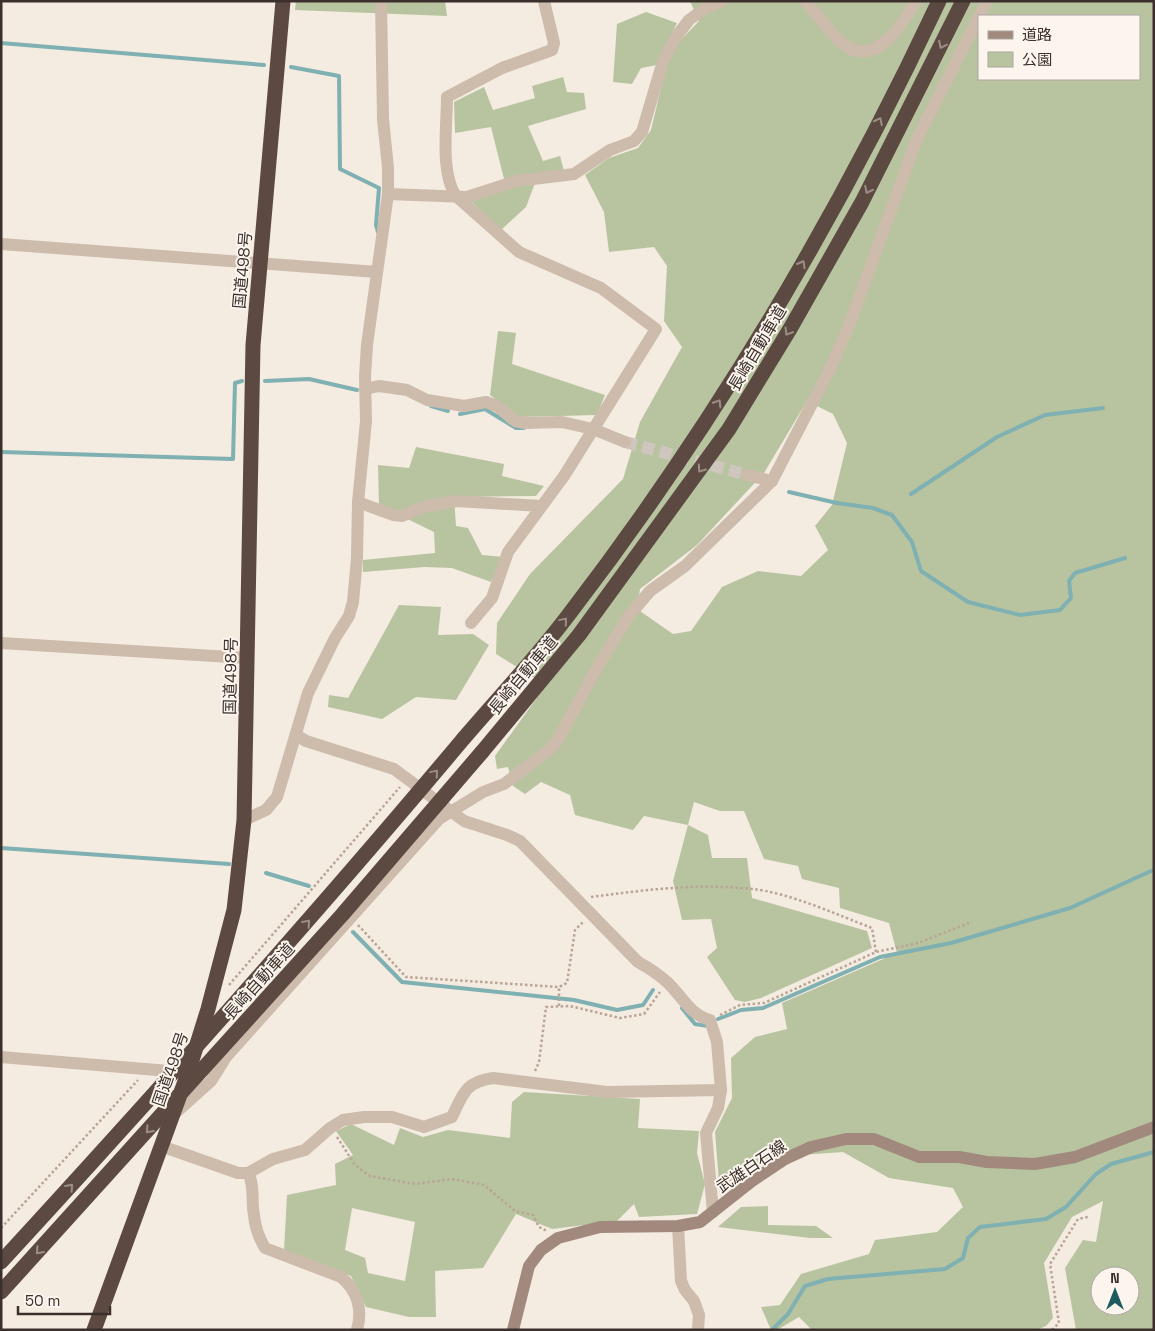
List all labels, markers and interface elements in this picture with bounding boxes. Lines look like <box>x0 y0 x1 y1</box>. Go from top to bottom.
legend <box>978 15 1140 80</box>
text: 道路 <box>1022 25 1052 44</box>
one-way arrow <box>938 40 948 49</box>
text: 公園 <box>1022 50 1052 69</box>
one-way arrow <box>873 117 883 126</box>
one-way arrow <box>864 185 874 194</box>
street label: 国道498号 <box>229 230 256 310</box>
one-way arrow <box>796 260 806 269</box>
street label: 長崎自動車道 <box>724 302 791 395</box>
one-way arrow <box>785 326 795 335</box>
one-way arrow <box>712 399 722 408</box>
one-way arrow <box>698 463 707 473</box>
one-way arrow <box>558 618 566 627</box>
street label: 長崎自動車道 <box>484 632 562 719</box>
street label: 国道498号 <box>219 637 242 715</box>
one-way arrow <box>429 770 438 779</box>
one-way arrow <box>301 920 310 929</box>
street label: 長崎自動車道 <box>219 939 299 1024</box>
street label: 国道498号 <box>148 1029 193 1109</box>
one-way arrow <box>146 1125 155 1134</box>
street label: 武雄白石線 <box>712 1135 790 1197</box>
one-way arrow <box>64 1184 73 1193</box>
one-way arrow <box>36 1245 45 1254</box>
north arrow <box>1090 1266 1140 1316</box>
text: N <box>1110 1269 1120 1287</box>
scale bar <box>18 1284 110 1316</box>
text: 50 m <box>25 1291 60 1310</box>

